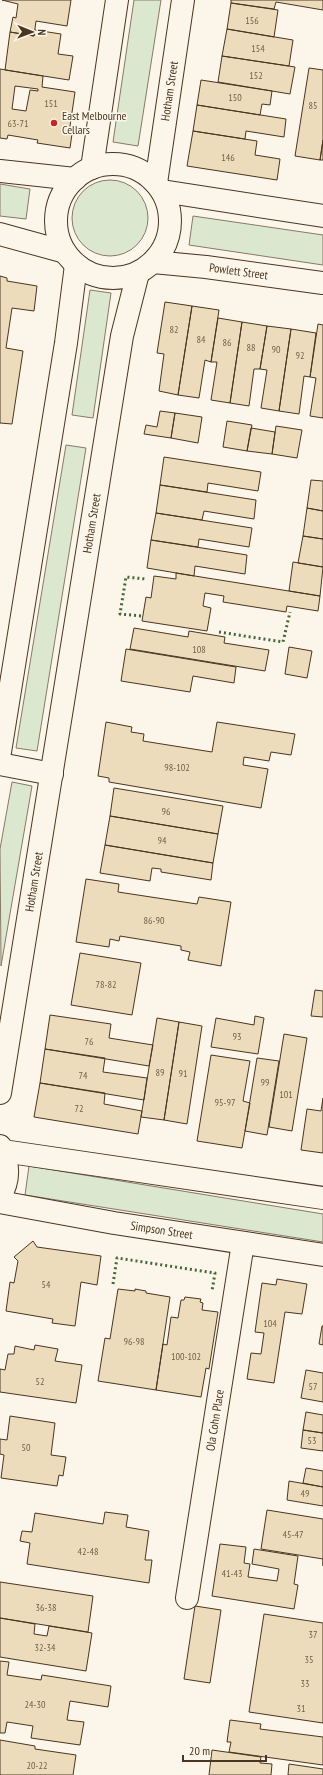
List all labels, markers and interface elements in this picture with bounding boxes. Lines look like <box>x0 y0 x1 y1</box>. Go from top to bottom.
north arrow <box>12 12 52 52</box>
house number: 156 <box>245 14 259 27</box>
text: N <box>35 29 49 35</box>
house number: 154 <box>251 42 265 55</box>
street label: Hotham Street <box>157 59 181 122</box>
house number: 152 <box>249 69 263 82</box>
house number: 150 <box>228 91 242 104</box>
house number: 151 <box>44 97 58 110</box>
house number: 85 <box>309 99 318 112</box>
place label: East Melbourne Cellars <box>62 108 126 137</box>
house number: 63-71 <box>8 117 28 130</box>
marker: East Melbourne Cellars <box>49 118 59 128</box>
house number: 146 <box>221 151 235 164</box>
street label: Powlett Street <box>208 260 270 282</box>
house number: 82 <box>170 323 179 336</box>
house number: 84 <box>197 333 206 346</box>
house number: 86 <box>223 336 232 349</box>
house number: 88 <box>247 341 256 354</box>
house number: 90 <box>272 343 281 356</box>
house number: 92 <box>296 349 305 362</box>
street label: Hotham Street <box>79 492 104 554</box>
house number: 108 <box>192 643 206 656</box>
house number: 98-102 <box>164 761 190 774</box>
house number: 96 <box>162 805 171 818</box>
house number: 94 <box>158 834 167 847</box>
street label: Hotham Street <box>21 850 46 913</box>
house number: 86-90 <box>144 914 165 927</box>
house number: 78-82 <box>96 978 116 991</box>
house number: 93 <box>233 1030 242 1043</box>
house number: 76 <box>85 1035 94 1048</box>
house number: 89 <box>156 1066 165 1079</box>
house number: 91 <box>179 1067 188 1080</box>
house number: 74 <box>79 1069 88 1082</box>
house number: 99 <box>261 1076 270 1089</box>
house number: 101 <box>279 1088 293 1101</box>
house number: 95-97 <box>215 1096 235 1109</box>
house number: 72 <box>75 1102 84 1115</box>
street label: Simpson Street <box>129 1218 194 1242</box>
house number: 54 <box>42 1278 51 1291</box>
house number: 104 <box>263 1317 277 1330</box>
house number: 96-98 <box>124 1335 144 1348</box>
house number: 100-102 <box>171 1350 201 1363</box>
house number: 52 <box>36 1375 45 1388</box>
house number: 57 <box>309 1380 318 1393</box>
street label: Ola Cohn Place <box>202 1388 227 1452</box>
house number: 53 <box>308 1434 317 1447</box>
house number: 50 <box>22 1441 31 1454</box>
house number: 49 <box>301 1487 310 1500</box>
house number: 45-47 <box>283 1528 303 1541</box>
house number: 42-48 <box>78 1545 98 1558</box>
house number: 41-43 <box>222 1567 242 1580</box>
house number: 36-38 <box>36 1601 56 1614</box>
house number: 37 <box>309 1628 318 1641</box>
house number: 32-34 <box>35 1641 56 1654</box>
house number: 35 <box>305 1653 314 1666</box>
house number: 33 <box>301 1677 310 1690</box>
house number: 24-30 <box>25 1698 46 1711</box>
house number: 31 <box>297 1702 306 1715</box>
scale bar <box>183 1737 266 1763</box>
text: 20 m <box>189 1743 210 1758</box>
house number: 20-22 <box>27 1759 47 1772</box>

